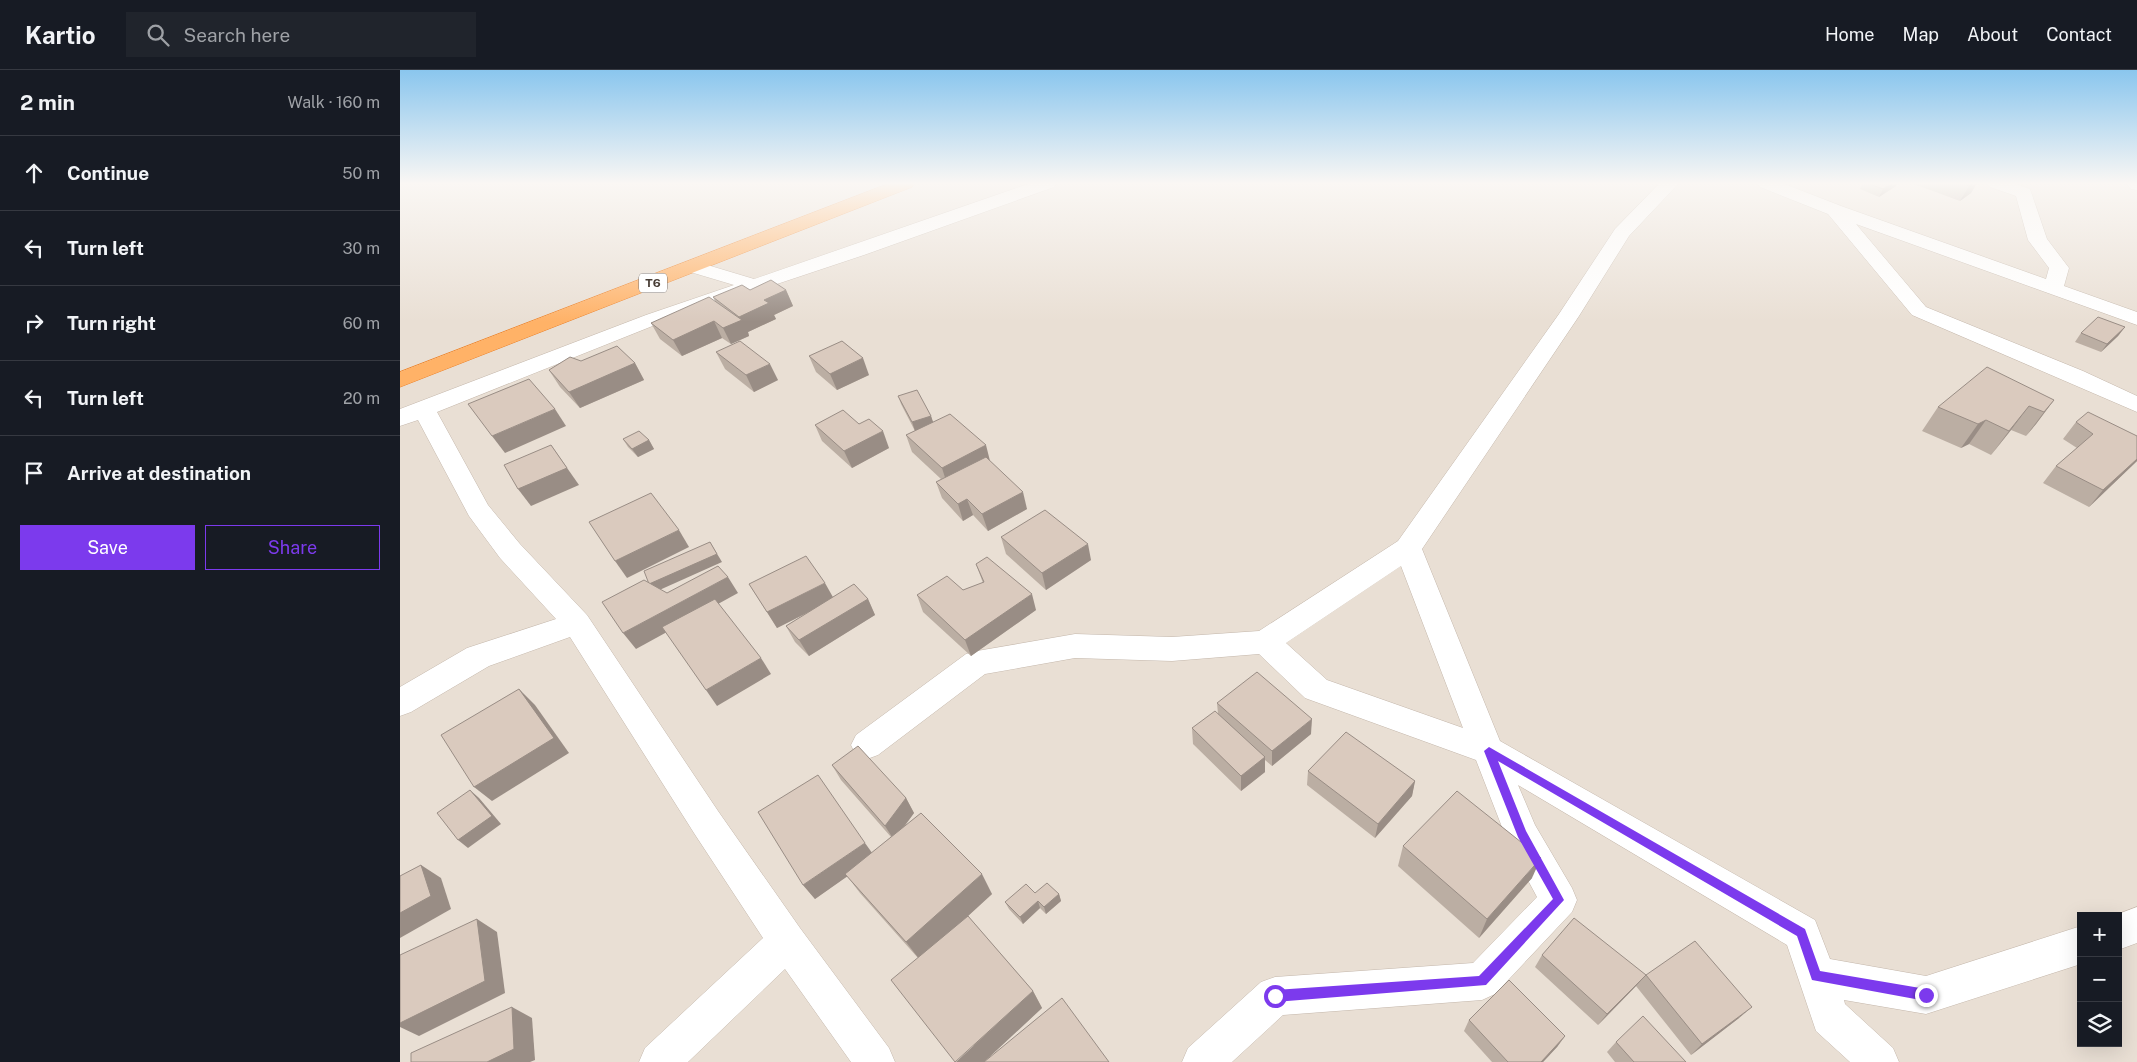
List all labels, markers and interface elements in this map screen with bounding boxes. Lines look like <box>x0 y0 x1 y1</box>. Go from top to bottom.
search box <box>126 12 476 57</box>
text: Kartio <box>25 21 96 49</box>
icon: search <box>144 21 172 49</box>
text: Search here <box>184 24 290 46</box>
text: Home <box>1825 24 1875 45</box>
text: Map <box>1903 24 1939 45</box>
text: About <box>1967 24 2018 45</box>
text: Contact <box>2046 24 2112 45</box>
text: 2 min <box>20 90 75 115</box>
text: Walk · 160 m <box>288 93 380 112</box>
icon: ahead <box>20 159 48 187</box>
text: Continue <box>67 162 149 184</box>
text: 50 m <box>342 164 380 183</box>
icon: left <box>20 234 48 262</box>
text: Turn left <box>67 237 144 259</box>
text: 30 m <box>343 239 380 258</box>
road number: T6 <box>639 274 667 292</box>
icon: right <box>20 309 48 337</box>
text: Turn right <box>67 312 156 334</box>
text: 60 m <box>343 314 380 333</box>
icon: left <box>20 384 48 412</box>
text: Turn left <box>67 387 144 409</box>
text: 20 m <box>343 389 380 408</box>
icon: arrive <box>20 459 48 487</box>
text: Arrive at destination <box>67 462 251 484</box>
button: Save <box>20 525 195 570</box>
button: Share <box>205 525 380 570</box>
map controls <box>2077 912 2122 1047</box>
button: + <box>2077 912 2122 957</box>
button: − <box>2077 957 2122 1002</box>
route end <box>1915 984 1938 1007</box>
route start <box>1264 985 1287 1008</box>
button: layers <box>2077 1002 2122 1047</box>

